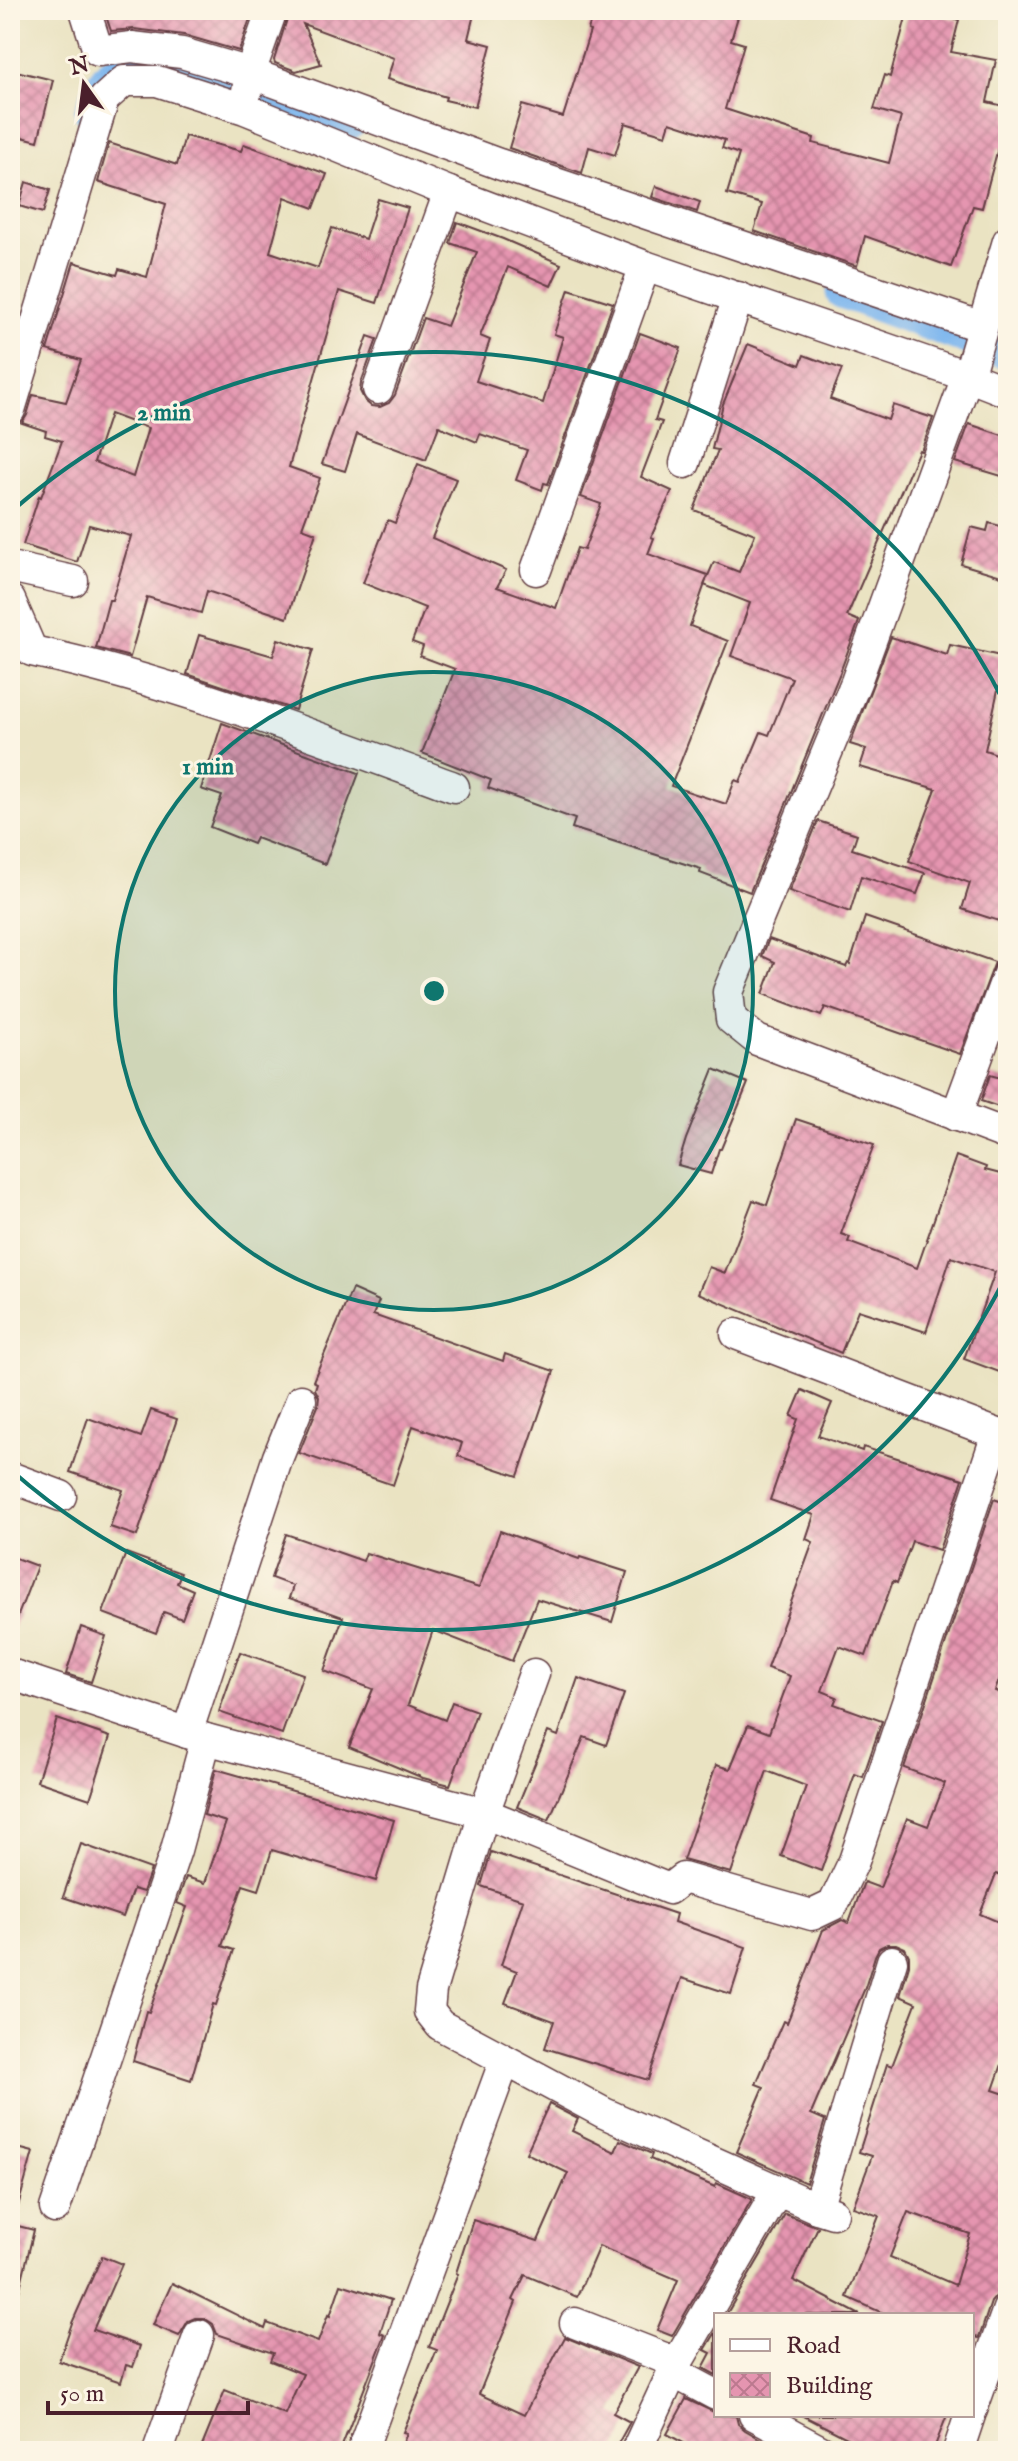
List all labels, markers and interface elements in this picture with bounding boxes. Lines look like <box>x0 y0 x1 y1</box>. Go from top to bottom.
north arrow <box>44 44 124 124</box>
text: N <box>66 51 92 83</box>
text: 2 min <box>137 398 191 429</box>
text: 1 min <box>182 752 234 783</box>
centre of rings <box>420 977 448 1005</box>
legend <box>714 2313 974 2417</box>
text: Road <box>786 2331 840 2362</box>
scale bar <box>48 2365 248 2415</box>
text: Building <box>786 2371 873 2402</box>
text: 50 m <box>60 2379 104 2410</box>

